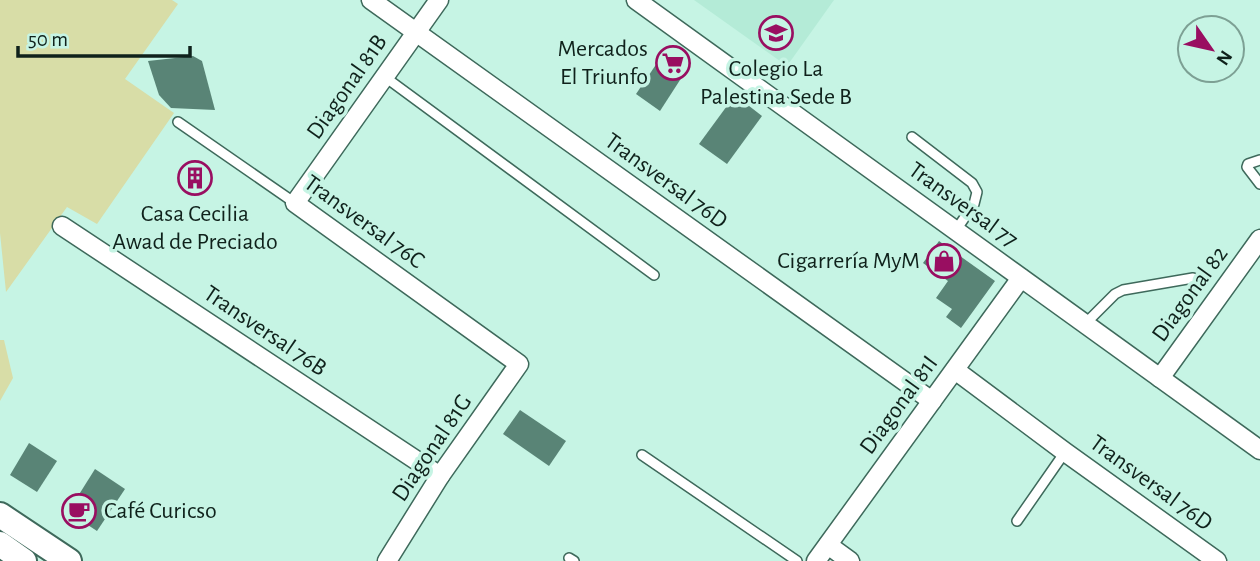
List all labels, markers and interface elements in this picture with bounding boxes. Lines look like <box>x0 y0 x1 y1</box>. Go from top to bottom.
scale bar <box>18 14 189 58</box>
school or university icon: Colegio La Palestina Sede B <box>757 14 795 52</box>
north arrow <box>1176 14 1246 84</box>
text: 50 m <box>28 29 68 50</box>
street label: Diagonal 81B <box>302 30 392 144</box>
place label: Mercados El Triunfo <box>558 37 648 89</box>
supermarket icon: Mercados El Triunfo <box>654 44 692 82</box>
text: N <box>1212 47 1235 68</box>
place label: Colegio La Palestina Sede B <box>700 57 852 109</box>
street label: Transversal 76D <box>600 129 732 233</box>
street label: Transversal 77 <box>904 158 1022 252</box>
building icon: Casa Cecilia Awad de Preciado <box>176 159 214 197</box>
street label: Transversal 76C <box>299 171 429 273</box>
place label: Casa Cecilia Awad de Preciado <box>112 202 278 254</box>
shop icon: Cigarrería MyM <box>925 242 963 280</box>
street label: Diagonal 82 <box>1148 242 1232 346</box>
place label: Cigarrería MyM <box>777 249 920 273</box>
street label: Transversal 76B <box>199 281 331 381</box>
street label: Diagonal 81I <box>855 351 943 459</box>
street label: Diagonal 81G <box>388 390 476 506</box>
street label: Transversal 76D <box>1085 431 1217 535</box>
cafe icon: Café Curicso <box>60 492 98 530</box>
place label: Café Curicso <box>104 499 217 523</box>

